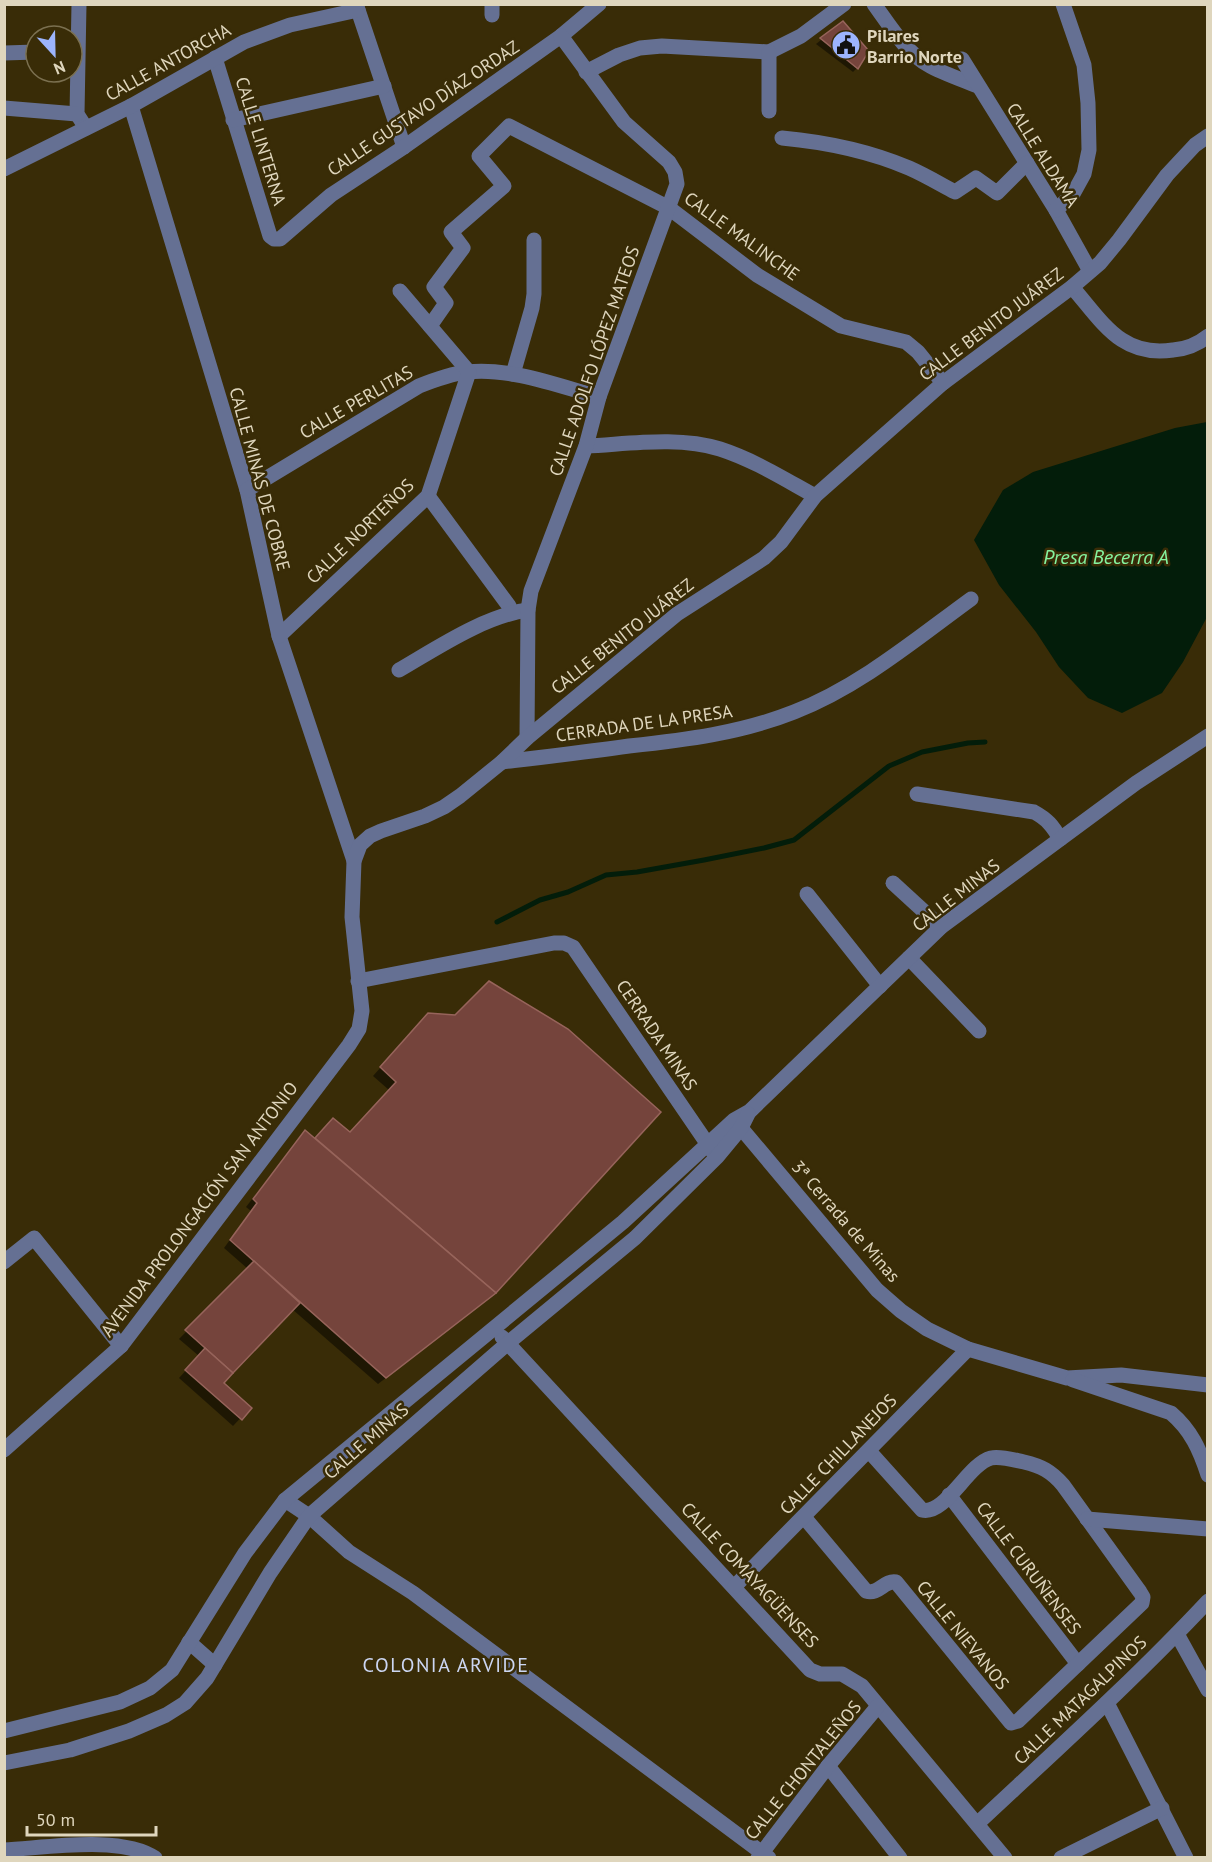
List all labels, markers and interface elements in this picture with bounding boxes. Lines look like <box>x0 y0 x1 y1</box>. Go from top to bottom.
street label: CALLE ANTORCHA <box>101 18 235 106</box>
north arrow <box>24 24 84 84</box>
place label: Pilares Barrio Norte <box>867 24 962 68</box>
public building icon: Pilares Barrio Norte <box>830 29 862 61</box>
street label: CALLE GUSTAVO DÍAZ ORDAZ <box>323 35 524 181</box>
text: N <box>51 57 68 79</box>
street label: CALLE LINTERNA <box>231 74 292 208</box>
street label: CALLE ALDAMA <box>1002 98 1085 212</box>
street label: CALLE MALINCHE <box>680 186 804 286</box>
street label: CALLE ADOLFO LÓPEZ MATEOS <box>544 243 644 479</box>
street label: CALLE BENITO JUÁREZ <box>914 262 1068 386</box>
street label: CALLE PERLITAS <box>295 360 417 444</box>
street label: CALLE MINAS DE COBRE <box>224 385 296 573</box>
street label: CALLE NORTEÑOS <box>301 474 419 588</box>
water label: Presa Becerra A <box>1043 544 1169 570</box>
street label: CALLE BENITO JUÁREZ <box>546 573 698 699</box>
street label: CERRADA DE LA PRESA <box>554 699 734 747</box>
street label: CALLE MINAS <box>908 854 1004 936</box>
street label: CERRADA MINAS <box>611 975 703 1095</box>
street label: AVENIDA PROLONGACIÓN SAN ANTONIO <box>95 1077 303 1341</box>
street label: 3ª Cerrada de Minas <box>787 1155 905 1287</box>
street label: CALLE CHILLANEJOS <box>774 1389 902 1519</box>
street label: CALLE MINAS <box>319 1398 413 1484</box>
street label: CALLE COMAYAGÜENSES <box>676 1497 824 1653</box>
street label: CALLE CURUÑENSES <box>972 1497 1086 1639</box>
street label: CALLE NIEVANOS <box>912 1576 1014 1694</box>
street label: CALLE MATAGALPINOS <box>1009 1631 1151 1769</box>
district label: COLONIA ARVIDE <box>363 1652 529 1678</box>
street label: CALLE CHONTALEÑOS <box>740 1696 866 1844</box>
scale bar <box>27 1799 156 1837</box>
text: 50 m <box>36 1808 75 1831</box>

